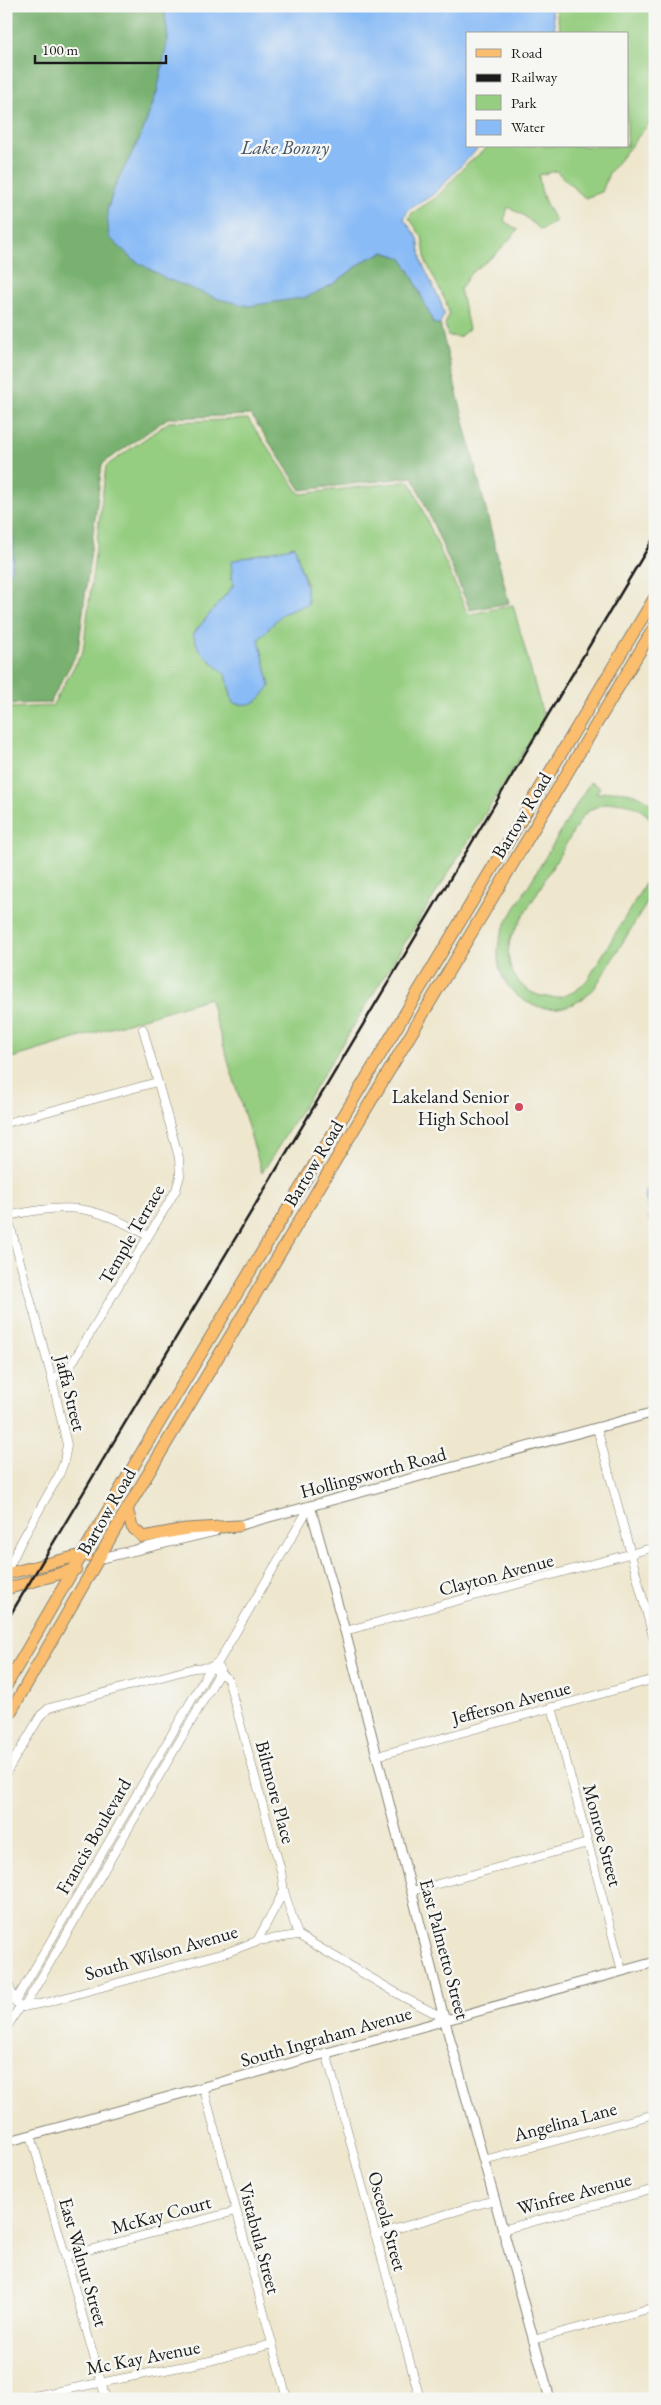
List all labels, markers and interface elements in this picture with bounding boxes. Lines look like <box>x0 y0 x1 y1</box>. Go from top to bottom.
scale bar <box>35 32 166 64</box>
legend <box>466 32 628 148</box>
text: 100 m <box>42 40 79 59</box>
text: Road <box>511 43 543 62</box>
text: Railway <box>511 67 558 86</box>
text: Park <box>511 93 538 112</box>
text: Water <box>511 117 545 136</box>
water label: Lake Bonny <box>240 134 329 160</box>
street label: Bartow Road <box>486 767 557 863</box>
place label: Lakeland Senior High School <box>392 1084 510 1131</box>
marker: Lakeland Senior High School <box>513 1101 525 1113</box>
street label: Bartow Road <box>278 1115 349 1211</box>
street label: Temple Terrace <box>93 1180 170 1289</box>
street label: Jaffa Street <box>49 1350 92 1434</box>
street label: Hollingsworth Road <box>297 1441 449 1504</box>
street label: Bartow Road <box>71 1463 142 1559</box>
street label: Clayton Avenue <box>436 1547 556 1602</box>
street label: Jefferson Avenue <box>447 1675 573 1731</box>
street label: Biltmore Place <box>250 1738 301 1846</box>
street label: Francis Boulevard <box>50 1773 137 1899</box>
street label: Monroe Street <box>577 1781 628 1889</box>
street label: East Palmetto Street <box>414 1876 475 2022</box>
street label: South Wilson Avenue <box>82 1919 241 1986</box>
street label: South Ingraham Avenue <box>238 2000 415 2073</box>
street label: Angelina Lane <box>510 2096 619 2147</box>
street label: Winfree Avenue <box>514 2166 634 2221</box>
street label: Osceola Street <box>362 2169 413 2274</box>
street label: Vistabula Street <box>233 2180 286 2297</box>
street label: McKay Court <box>109 2189 214 2240</box>
street label: East Walnut Street <box>53 2195 114 2329</box>
street label: Mc Kay Avenue <box>84 2334 202 2381</box>

